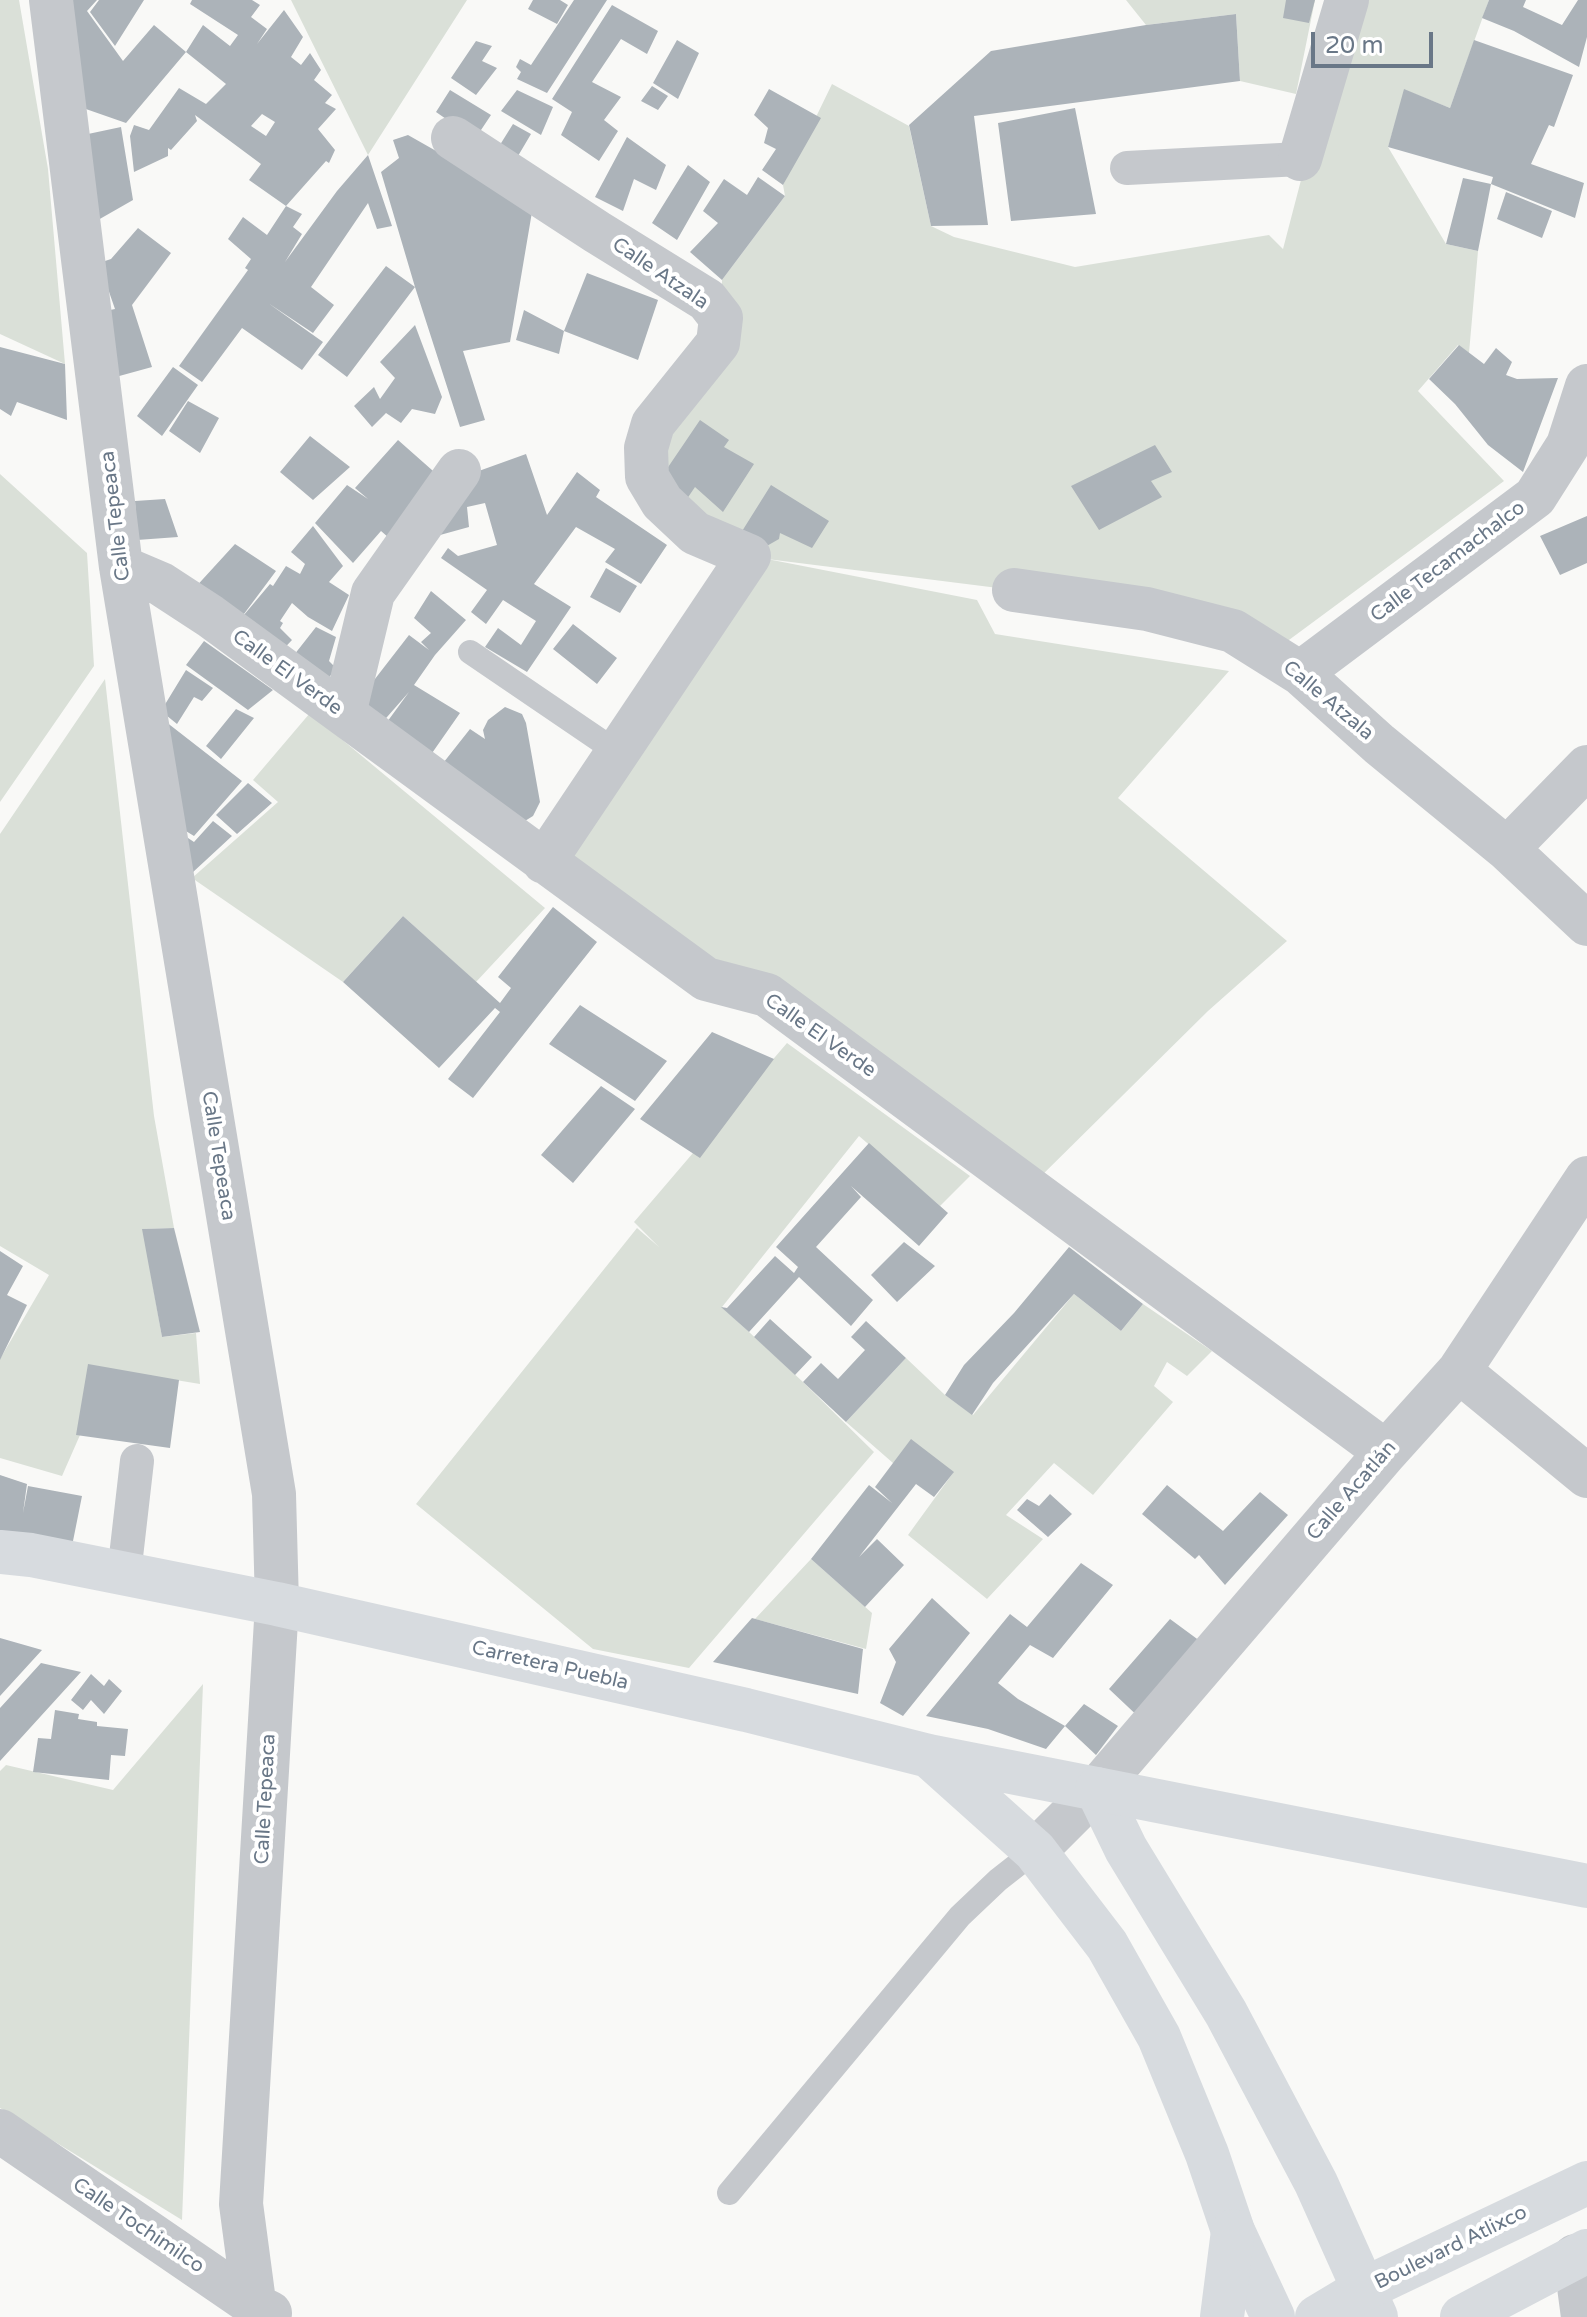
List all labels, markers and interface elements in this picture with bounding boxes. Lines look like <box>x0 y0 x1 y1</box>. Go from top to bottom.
scale bar <box>1315 16 1437 66</box>
text: 20 m <box>1325 31 1383 60</box>
street label: Calle Atzala <box>607 233 713 315</box>
street label: Calle Tepeaca <box>96 450 136 582</box>
street label: Calle Tecamachalco <box>1366 496 1530 628</box>
street label: Calle El Verde <box>227 625 347 721</box>
street label: Calle Atzala <box>1278 656 1378 746</box>
street label: Calle El Verde <box>760 989 880 1083</box>
street label: Calle Tepeaca <box>196 1089 240 1223</box>
street label: Calle Acatlán <box>1302 1436 1402 1546</box>
street label: Carretera Puebla <box>469 1636 631 1696</box>
street label: Calle Tepeaca <box>251 1733 281 1865</box>
street label: Calle Tochimilco <box>68 2173 208 2279</box>
street label: Boulevard Atlixco <box>1371 2201 1531 2295</box>

